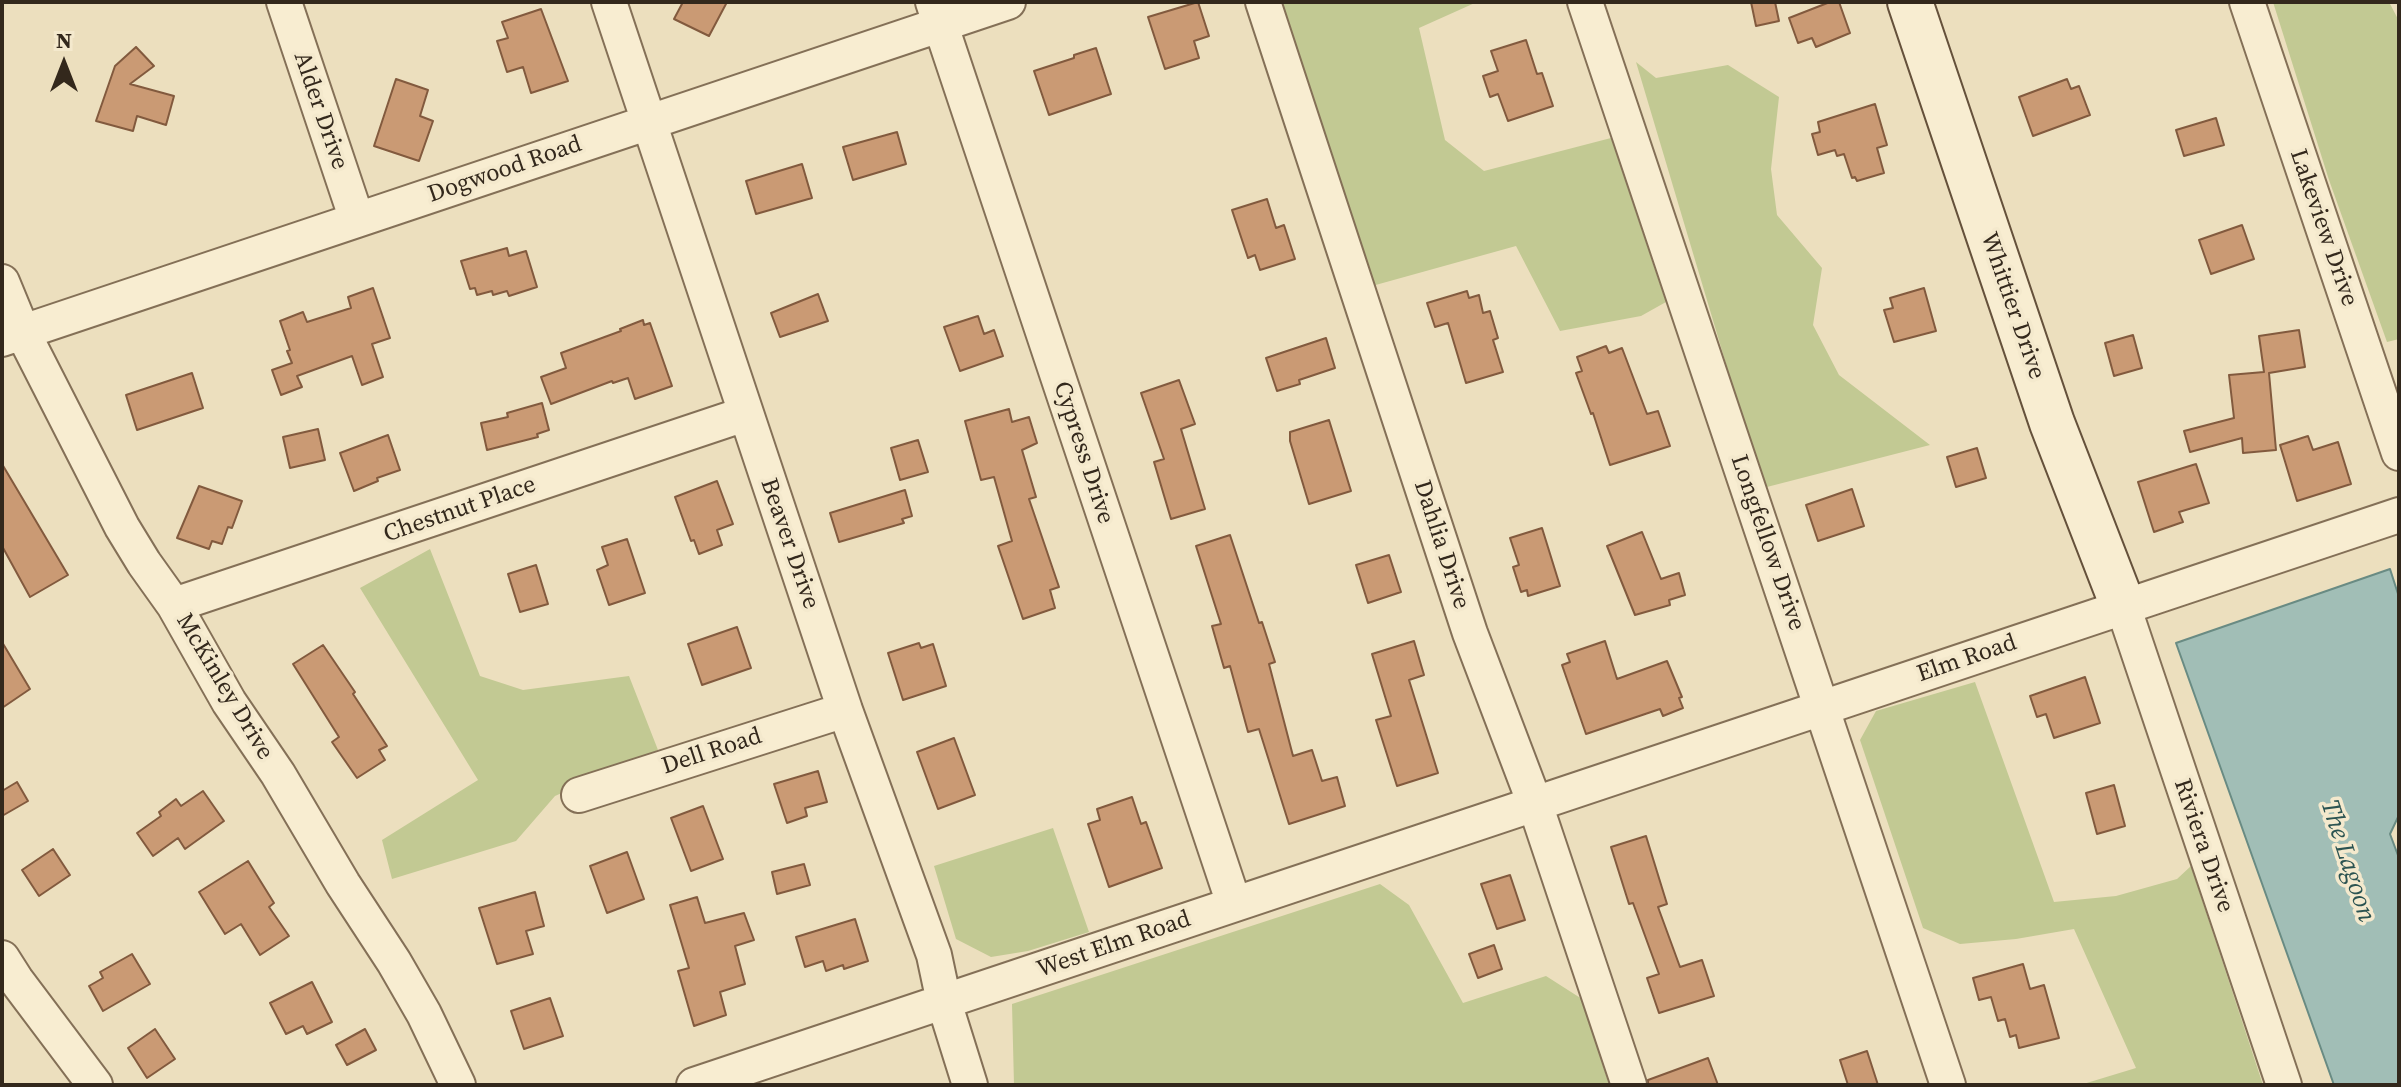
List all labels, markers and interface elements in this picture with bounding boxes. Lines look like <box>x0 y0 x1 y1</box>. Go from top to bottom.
north arrow <box>24 24 104 104</box>
text: N <box>56 25 72 55</box>
street label: Alder Drive <box>286 48 354 174</box>
street label: Dogwood Road <box>424 130 586 210</box>
street label: Lakeview Drive <box>2283 146 2363 310</box>
street label: Whittier Drive <box>1973 229 2051 383</box>
street label: Cypress Drive <box>1046 378 1120 528</box>
street label: Longfellow Drive <box>1723 451 1811 635</box>
street label: Chestnut Place <box>380 470 540 550</box>
street label: Beaver Drive <box>753 475 825 613</box>
street label: Dahlia Drive <box>1407 477 1475 613</box>
street label: McKinley Drive <box>169 609 279 765</box>
street label: Elm Road <box>1914 629 2020 689</box>
street label: Dell Road <box>658 722 766 782</box>
street label: Riviera Drive <box>2167 775 2239 917</box>
water label: The Lagoon <box>2313 796 2381 926</box>
street label: West Elm Road <box>1033 905 1195 985</box>

